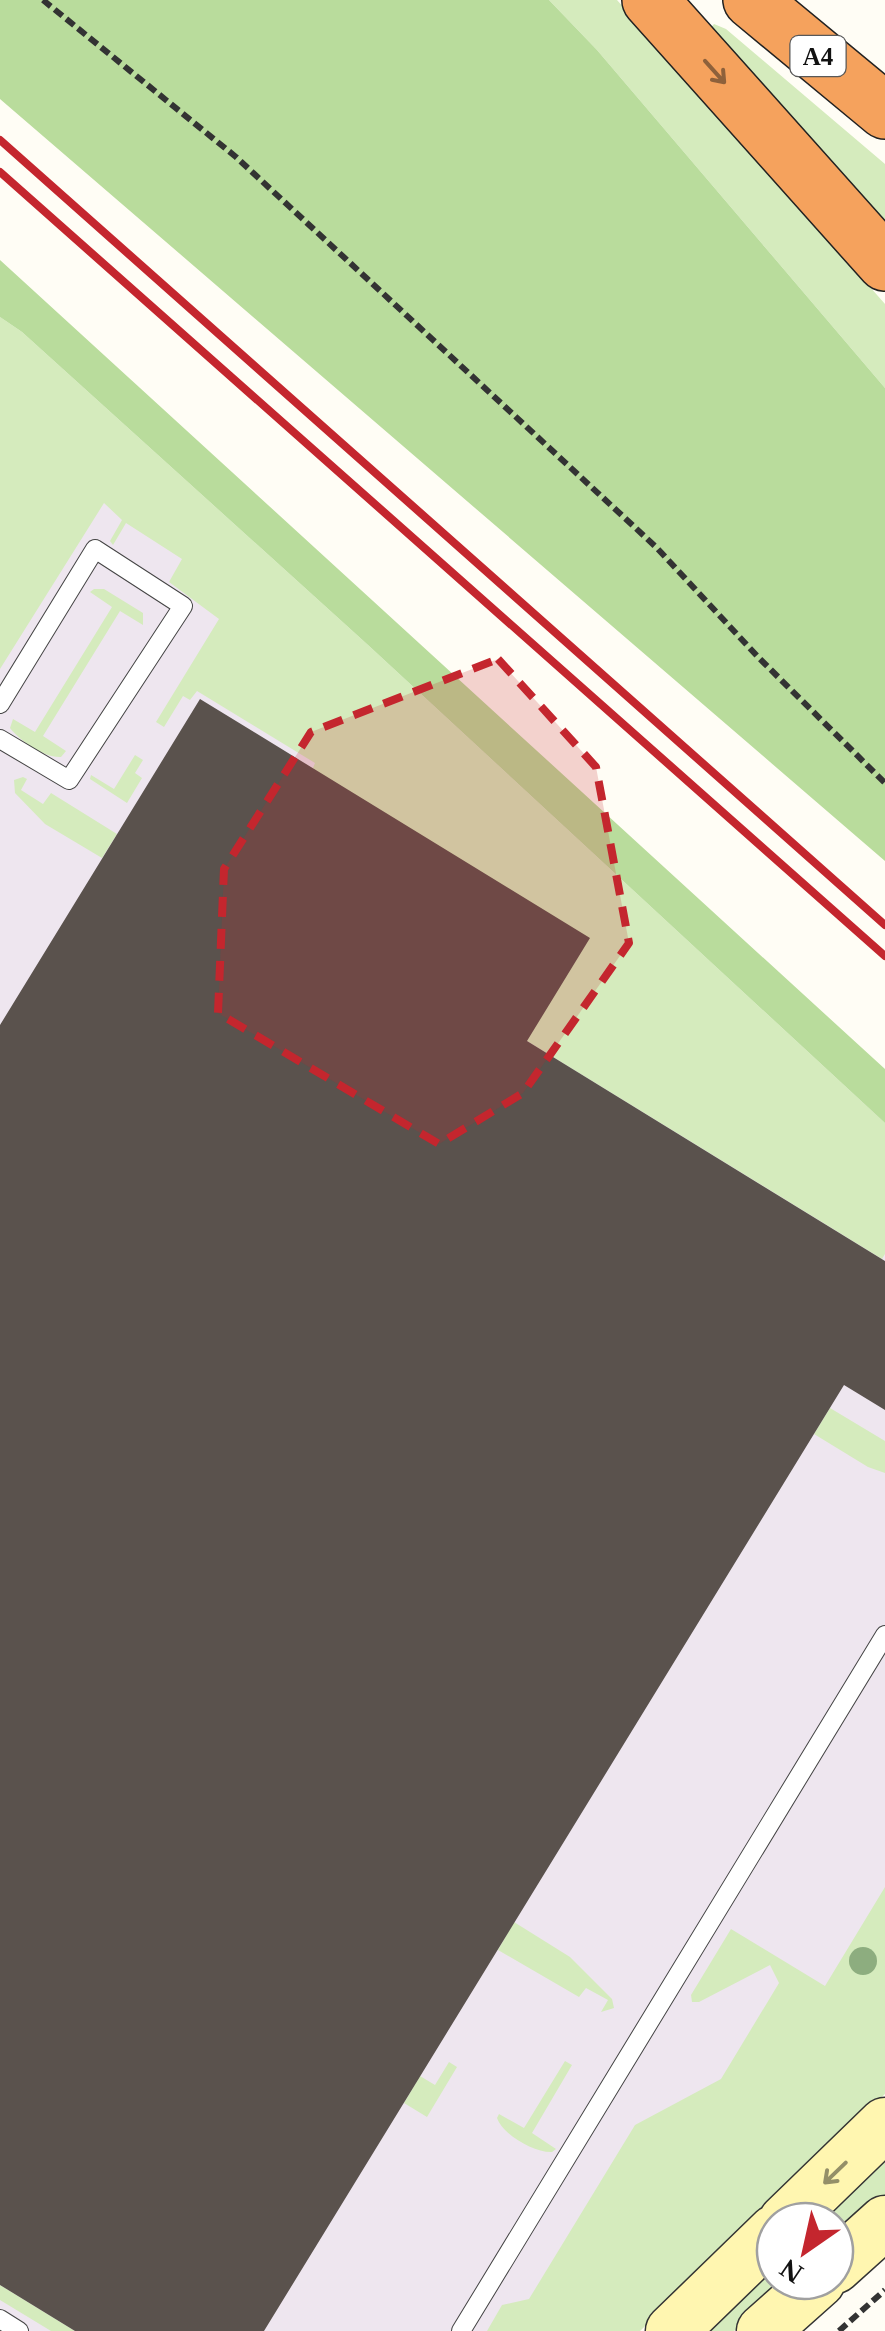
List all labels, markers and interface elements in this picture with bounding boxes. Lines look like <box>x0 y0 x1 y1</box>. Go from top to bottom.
road number: A4 <box>790 36 846 76</box>
one-way arrow <box>703 59 726 84</box>
one-way arrow <box>824 2161 848 2185</box>
north arrow <box>755 2201 855 2301</box>
text: N <box>774 2253 808 2290</box>

